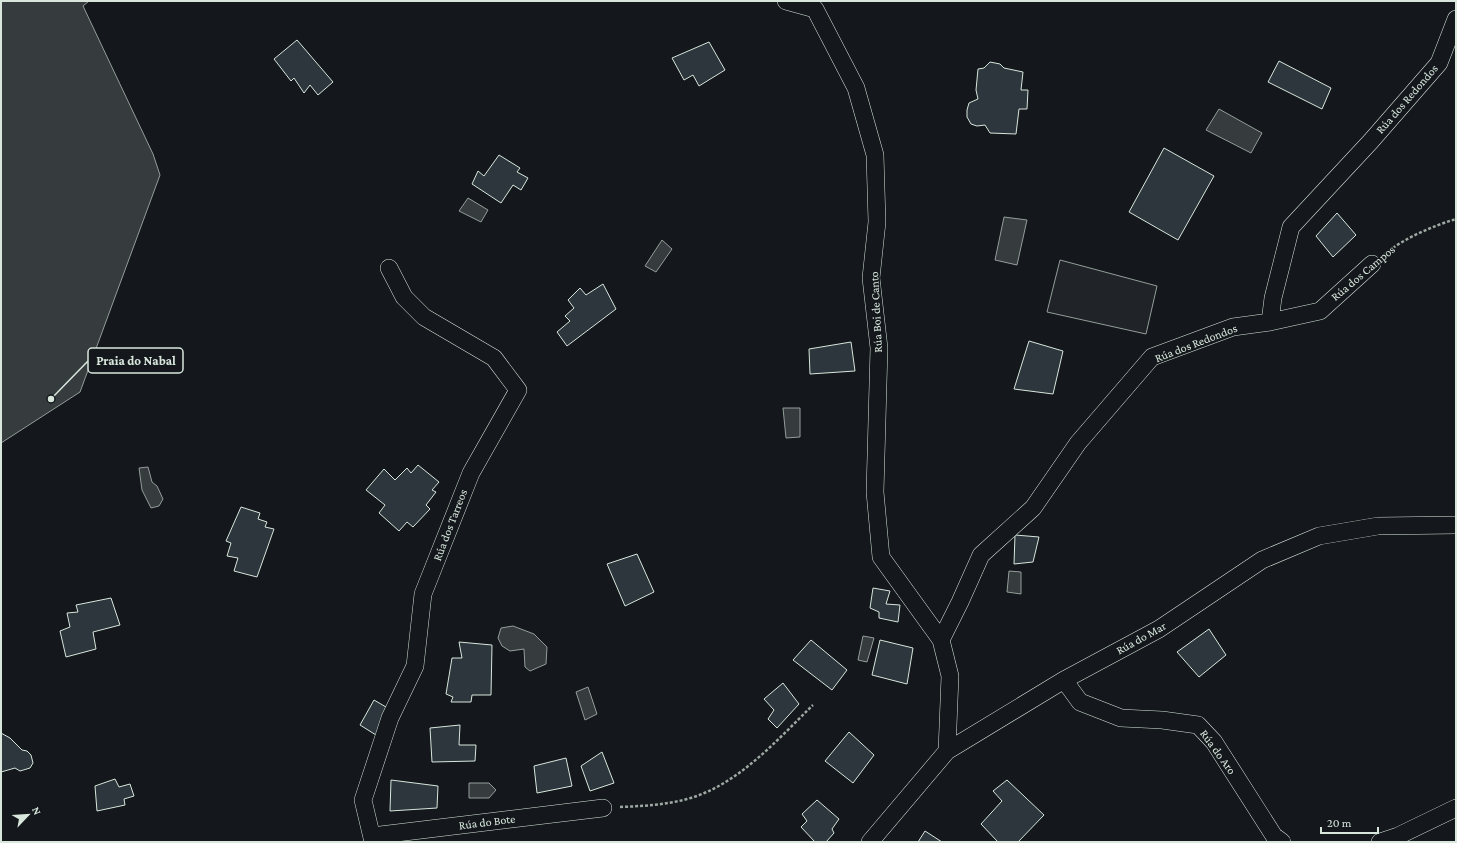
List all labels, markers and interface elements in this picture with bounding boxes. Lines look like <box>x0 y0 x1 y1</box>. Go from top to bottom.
street label: Rúa dos Redondos <box>1373 61 1441 137</box>
street label: Rúa dos Campos <box>1328 242 1398 304</box>
street label: Rúa Boi de Canto <box>867 271 885 353</box>
street label: Rúa dos Redondos <box>1153 321 1240 365</box>
callout: Praia do Nabal <box>88 348 183 373</box>
text: Praia do Nabal <box>96 353 176 368</box>
street label: Rúa dos Tarreos <box>430 487 470 563</box>
street label: Rúa do Mar <box>1114 618 1169 657</box>
street label: Rúa do Aro <box>1197 727 1239 777</box>
north arrow <box>8 795 48 835</box>
text: N <box>30 805 44 817</box>
scale bar <box>1321 809 1378 835</box>
street label: Rúa do Bote <box>458 812 516 832</box>
text: 20 m <box>1327 816 1352 830</box>

